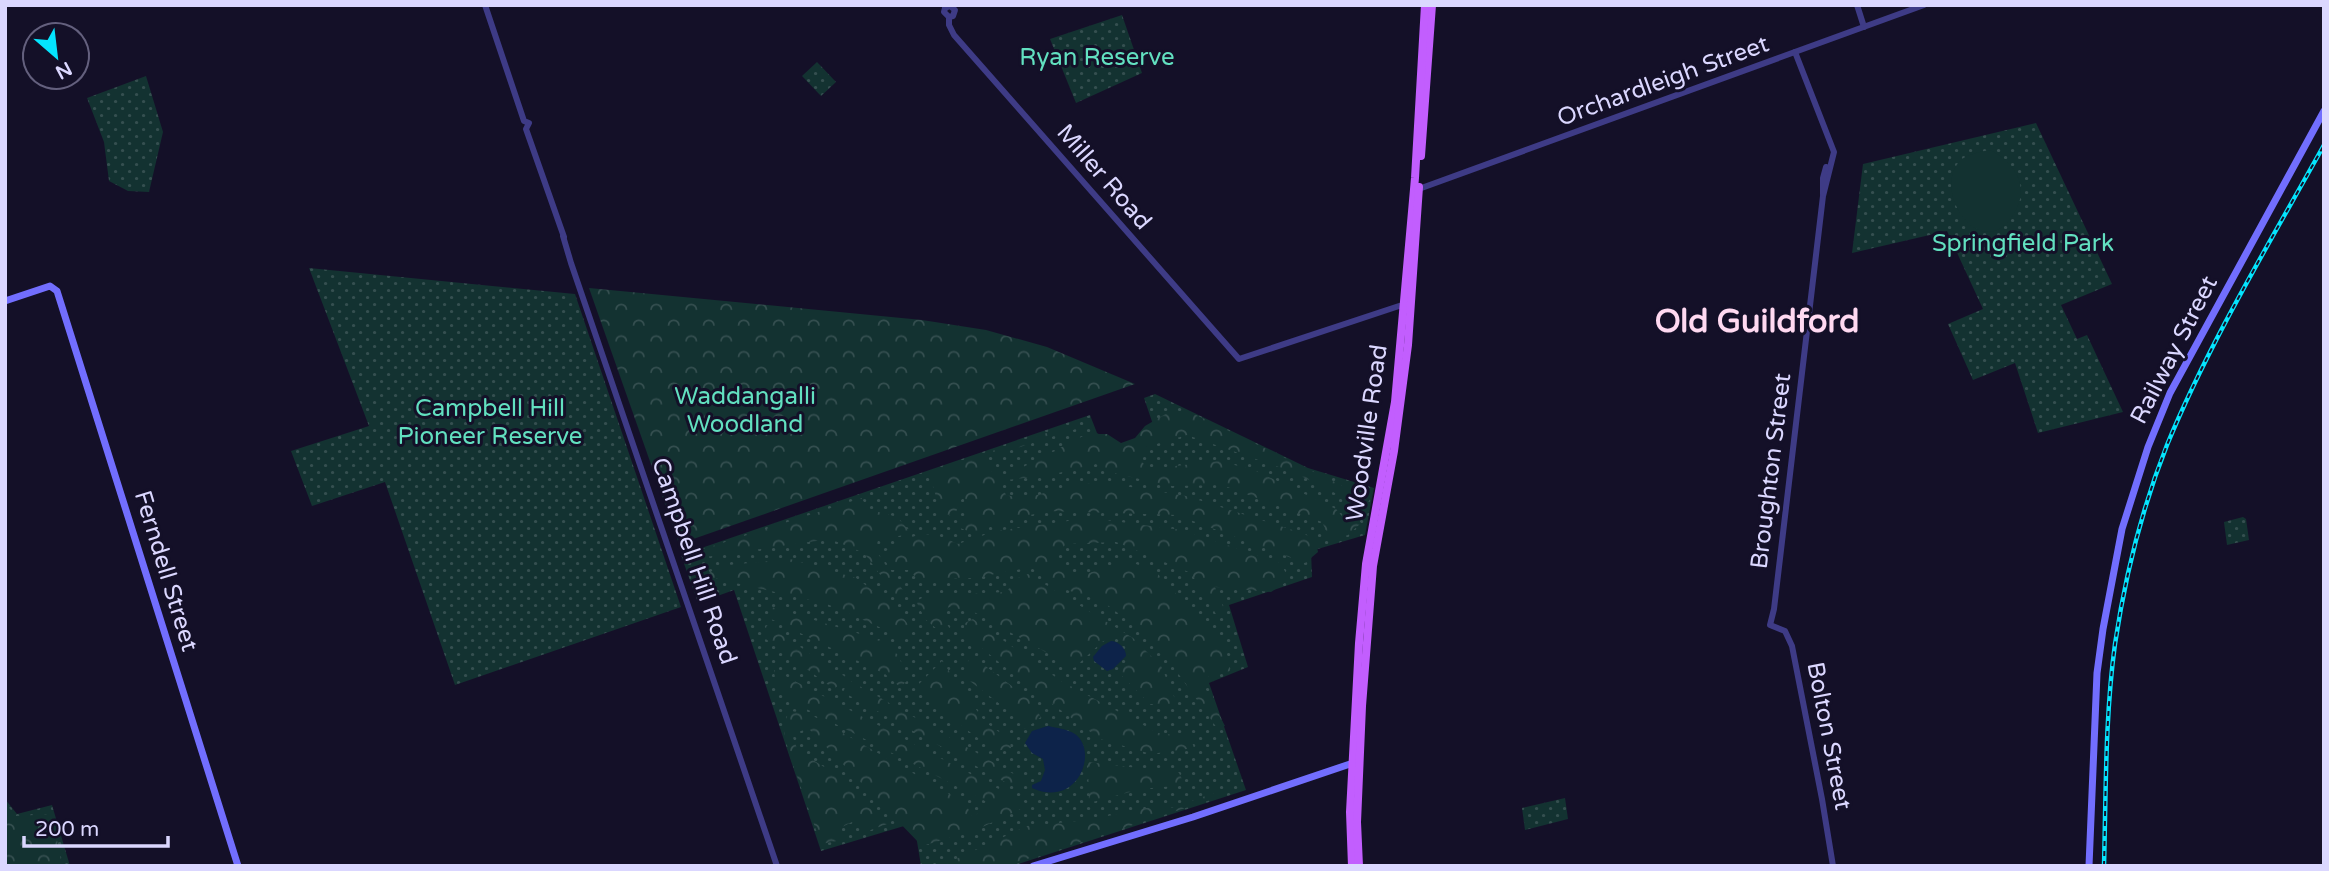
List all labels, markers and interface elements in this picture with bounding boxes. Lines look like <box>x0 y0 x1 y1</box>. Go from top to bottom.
north arrow <box>21 21 91 91</box>
street label: Orchardleigh Street <box>1553 29 1773 133</box>
park label: Ryan Reserve <box>1019 43 1175 72</box>
text: N <box>52 57 75 83</box>
street label: Miller Road <box>1050 118 1158 236</box>
park label: Springfield Park <box>1932 229 2114 258</box>
street label: Railway Street <box>2124 271 2224 429</box>
district label: Old Guildford <box>1655 303 1859 341</box>
street label: Woodville Road <box>1340 343 1394 523</box>
street label: Broughton Street <box>1745 371 1797 571</box>
park label: Waddangalli Woodland <box>674 382 816 439</box>
park label: Campbell Hill Pioneer Reserve <box>398 394 582 451</box>
street label: Campbell Hill Road <box>645 454 743 668</box>
street label: Ferndell Street <box>128 487 204 655</box>
street label: Bolton Street <box>1800 660 1858 812</box>
scale bar <box>24 804 168 848</box>
text: 200 m <box>35 817 99 842</box>

